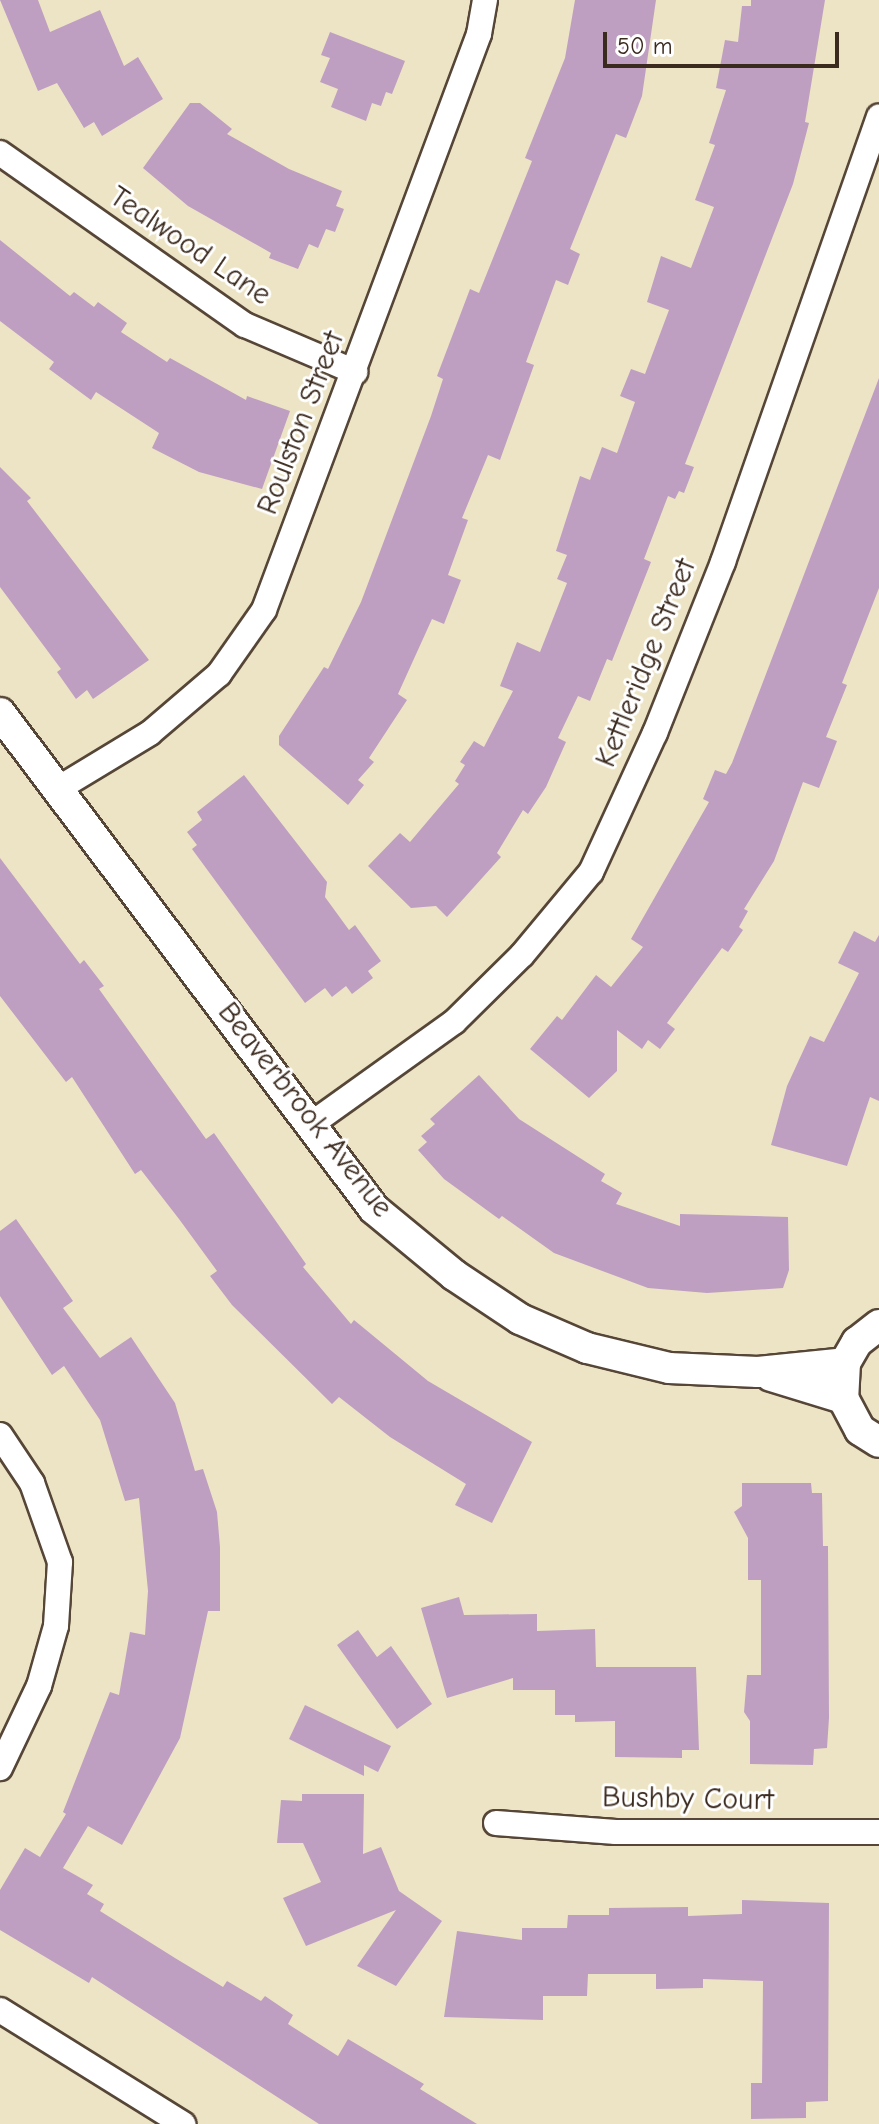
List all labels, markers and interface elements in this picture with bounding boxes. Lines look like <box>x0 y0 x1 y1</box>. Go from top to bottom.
scale bar <box>607 16 843 66</box>
text: 50 m <box>617 32 673 60</box>
street label: Tealwood Lane <box>102 179 278 313</box>
street label: Roulston Street <box>250 326 352 520</box>
street label: Kettleridge Street <box>588 554 704 772</box>
street label: Beaverbrook Avenue <box>210 995 400 1225</box>
street label: Bushby Court <box>602 1780 774 1818</box>

